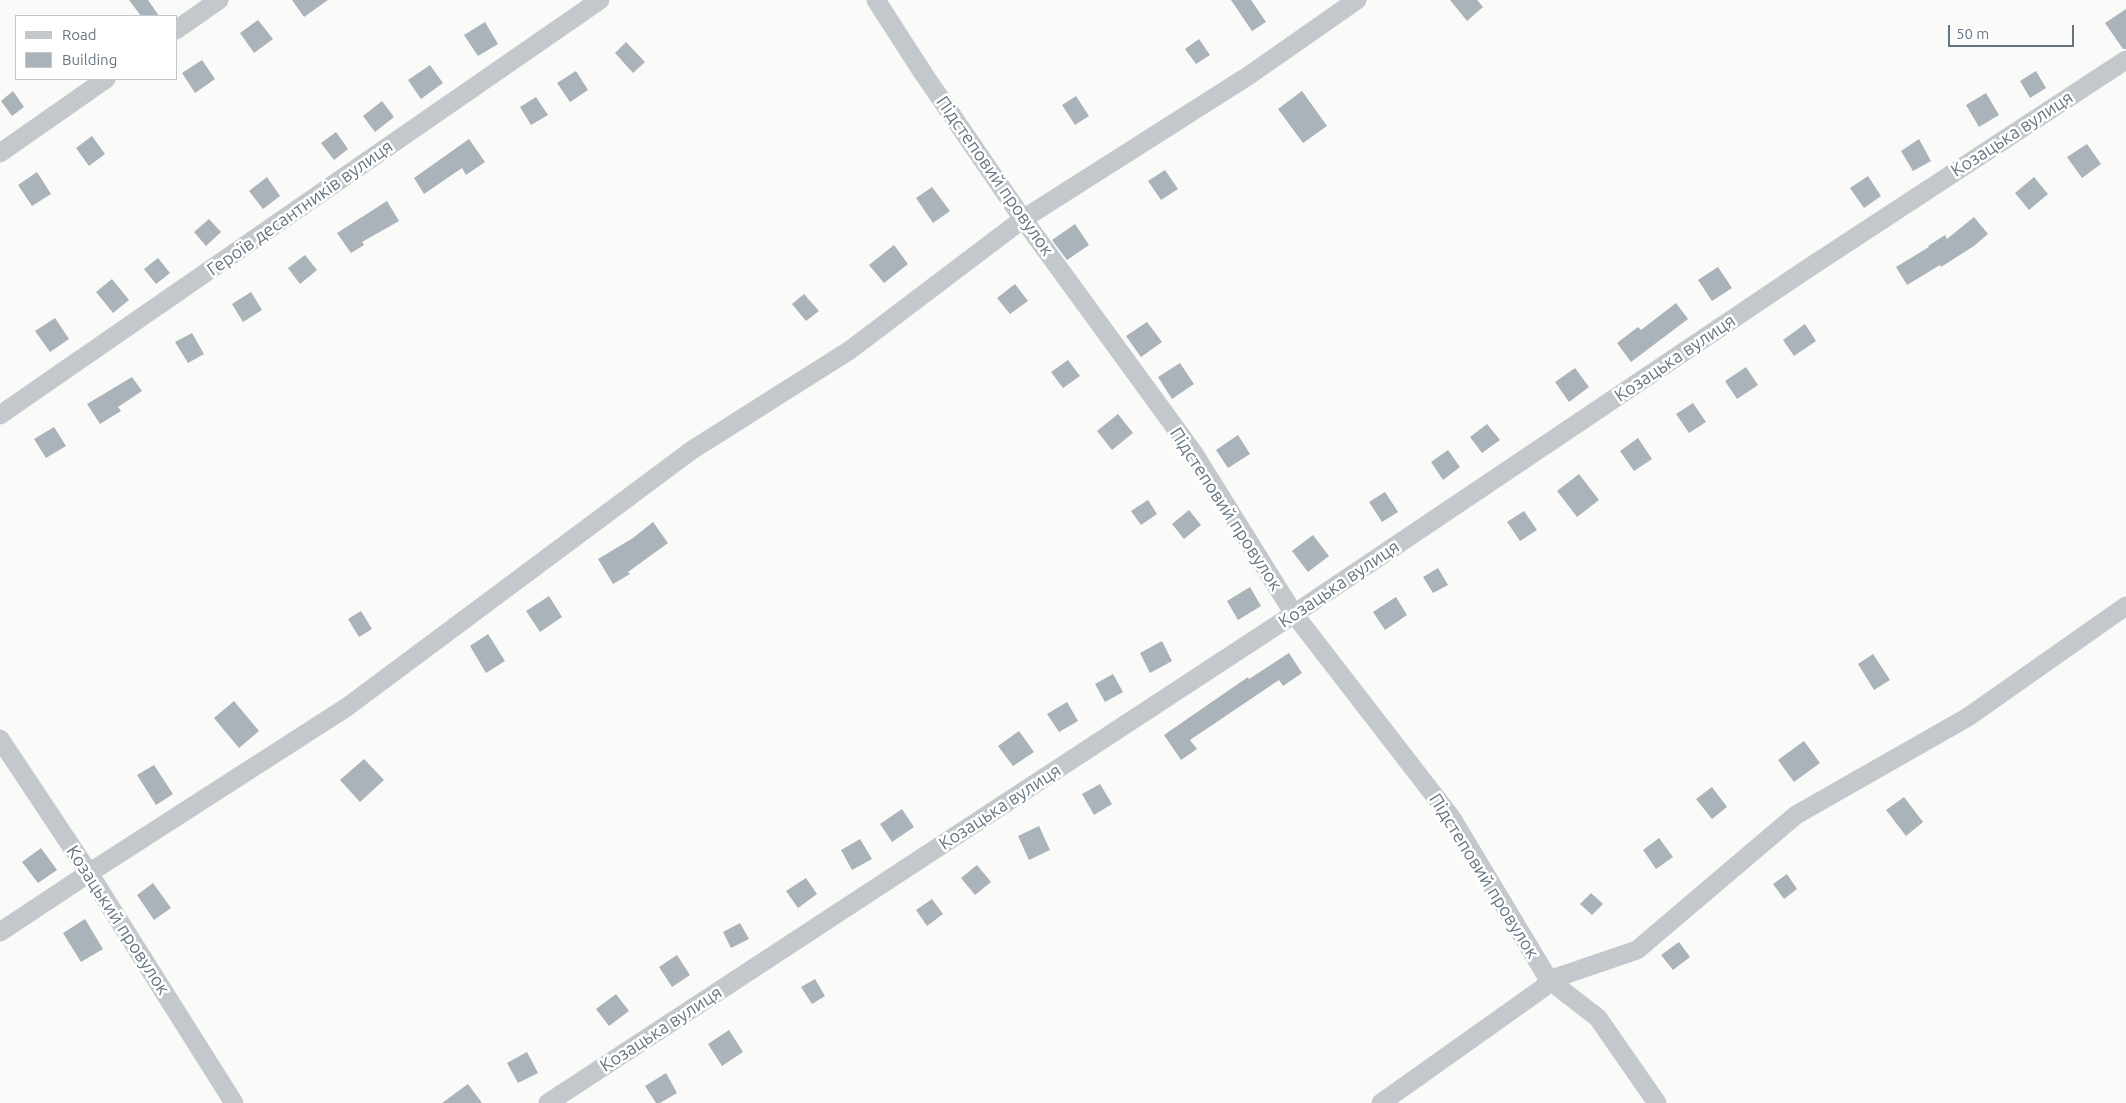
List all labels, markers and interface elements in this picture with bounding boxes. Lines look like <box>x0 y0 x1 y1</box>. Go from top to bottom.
legend <box>15 15 178 80</box>
scale bar <box>1951 15 2077 47</box>
text: 50 m <box>1956 25 1989 42</box>
text: Road <box>62 26 97 43</box>
text: Building <box>62 51 117 68</box>
street label: Козацька вулиця <box>1947 87 2077 181</box>
street label: Підстеповий провулок <box>932 92 1058 260</box>
street label: Героїв десантників вулиця <box>203 136 397 280</box>
street label: Козацька вулиця <box>1610 310 1740 406</box>
street label: Підстеповий провулок <box>1165 423 1287 595</box>
street label: Козацька вулиця <box>1274 536 1404 632</box>
street label: Козацька вулиця <box>935 760 1065 854</box>
street label: Підстеповий провулок <box>1424 790 1544 962</box>
street label: Козацький провулок <box>62 841 174 999</box>
street label: Козацька вулиця <box>596 982 726 1076</box>

